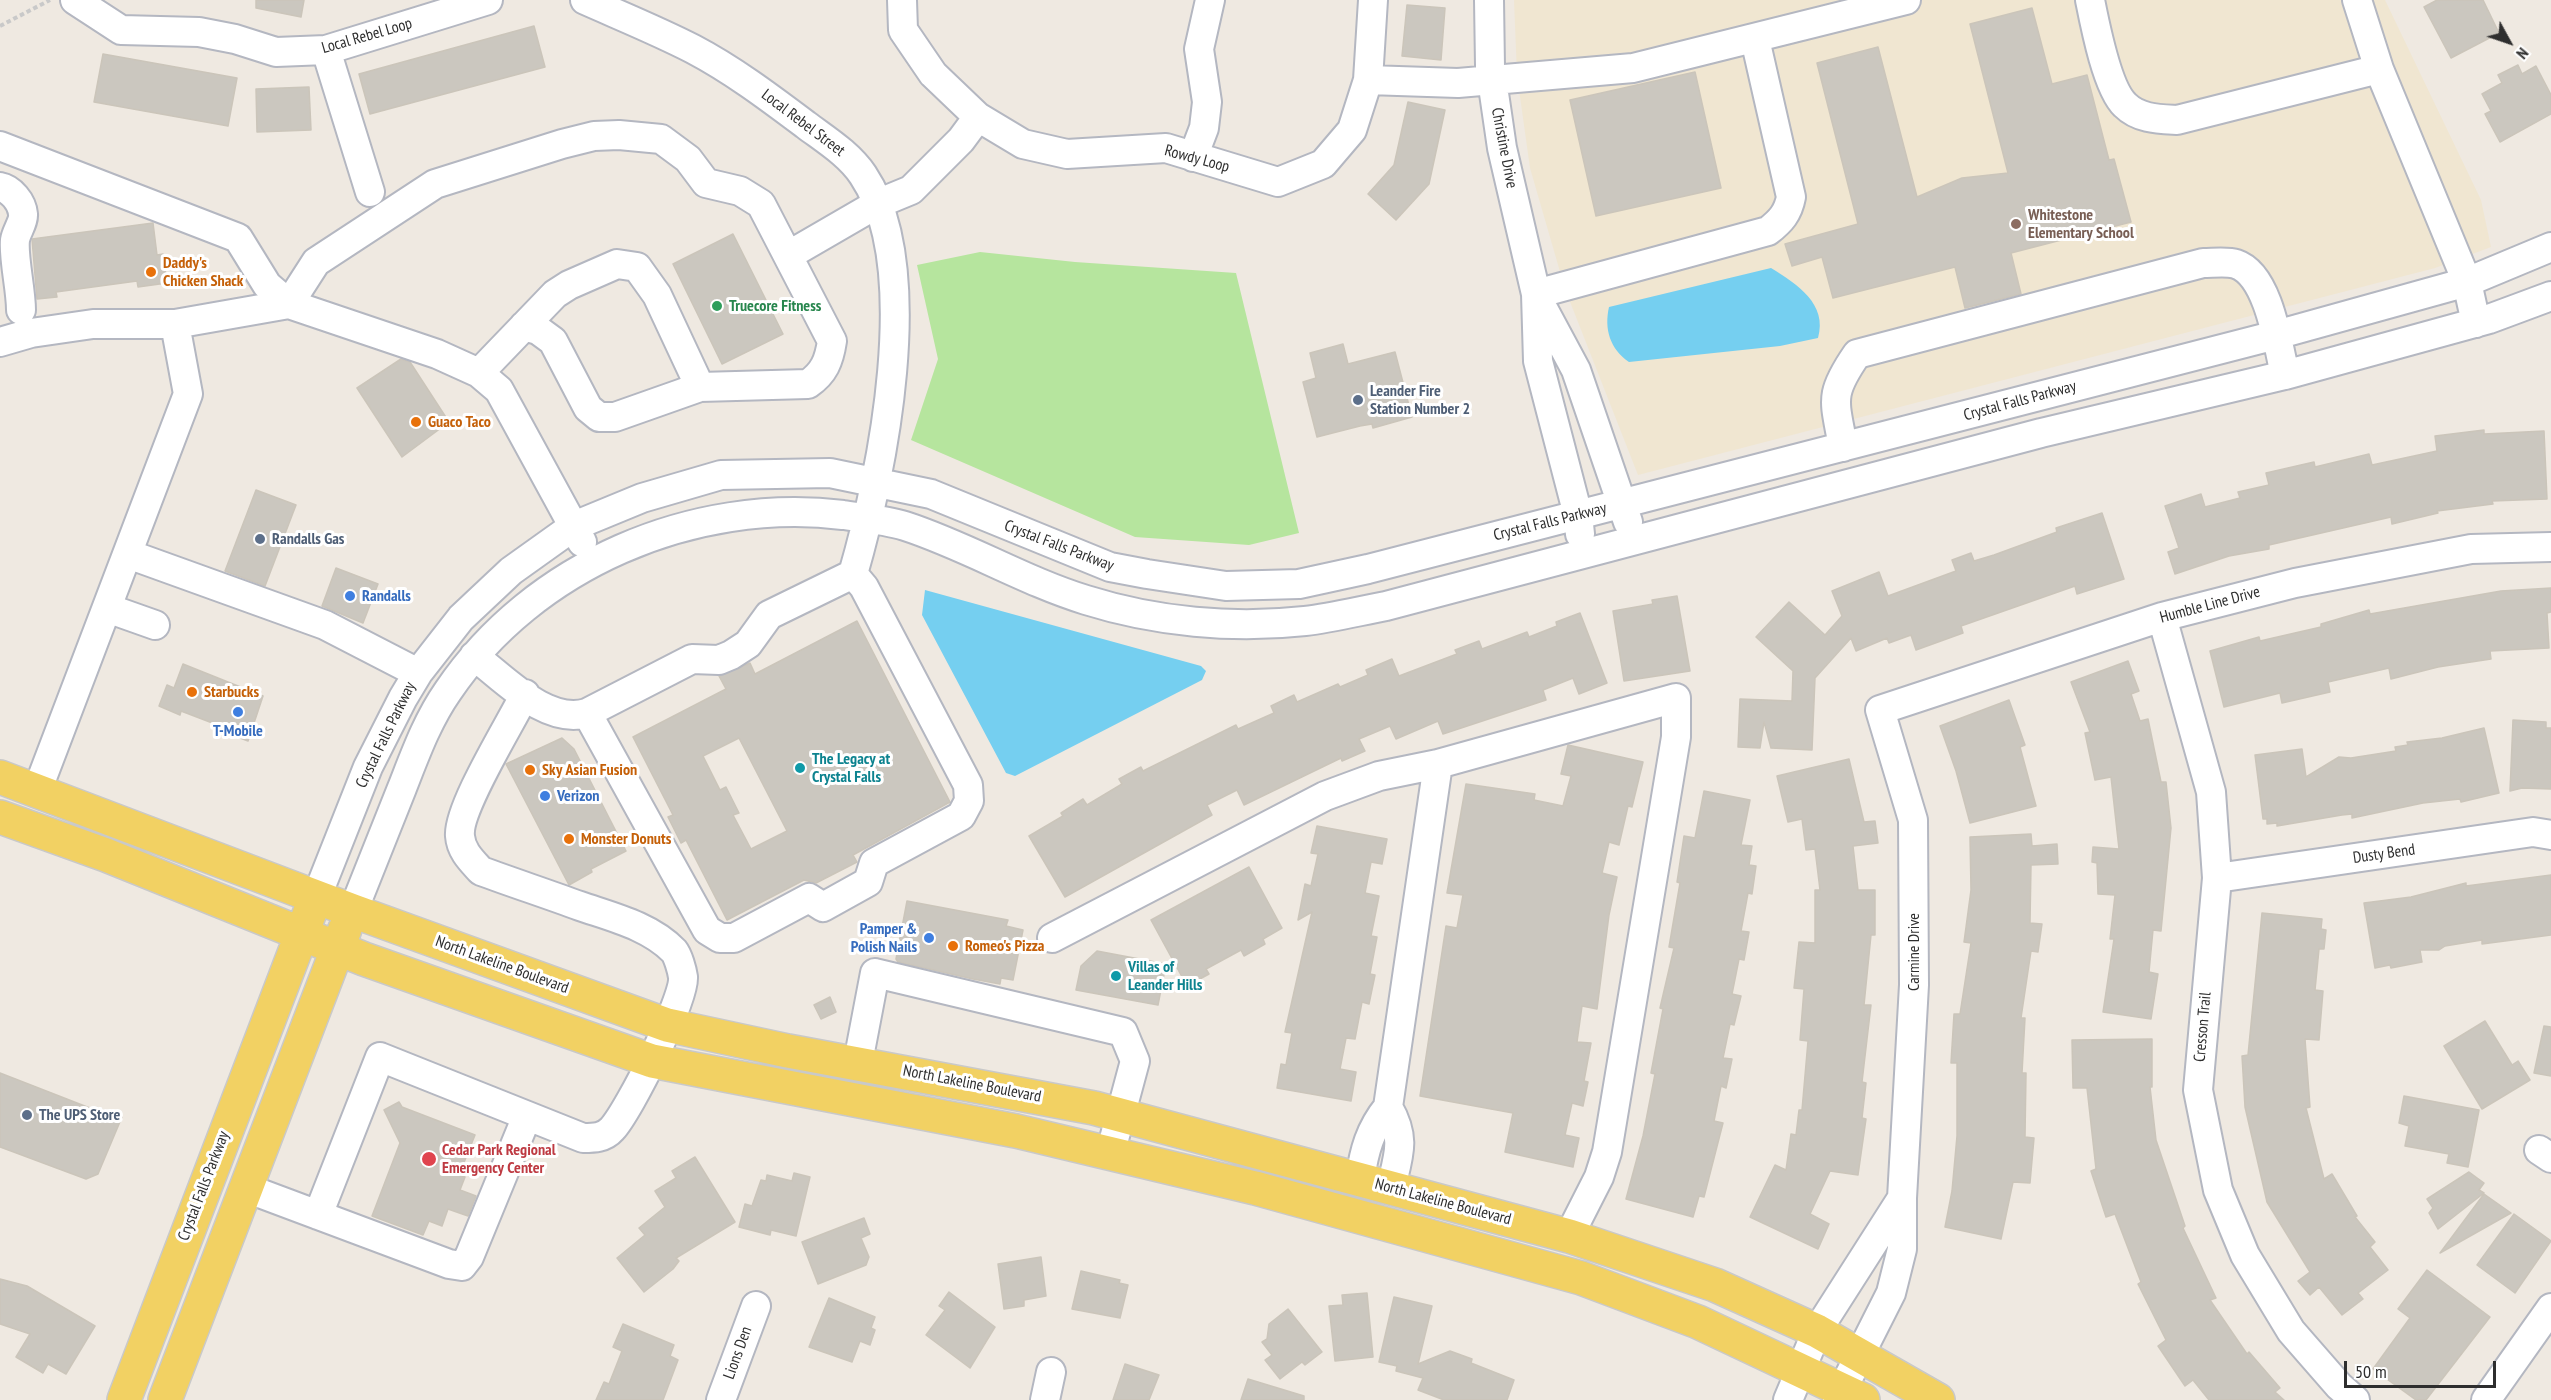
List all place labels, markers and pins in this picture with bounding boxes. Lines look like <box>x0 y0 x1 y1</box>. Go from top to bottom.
place label: Whitestone Elementary School <box>2028 205 2134 243</box>
marker: Whitestone Elementary School <box>2009 217 2023 231</box>
place label: Daddy's Chicken Shack <box>163 253 243 291</box>
marker: Daddy's Chicken Shack <box>144 265 158 279</box>
place label: Truecore Fitness <box>729 296 821 316</box>
marker: Truecore Fitness <box>710 299 724 313</box>
place label: Leander Fire Station Number 2 <box>1370 381 1470 419</box>
marker: Leander Fire Station Number 2 <box>1351 393 1365 407</box>
place label: Guaco Taco <box>428 412 491 432</box>
marker: Guaco Taco <box>409 415 423 429</box>
place label: Randalls Gas <box>272 529 344 549</box>
marker: Randalls Gas <box>253 532 267 546</box>
place label: Randalls <box>362 586 411 606</box>
marker: Randalls <box>343 589 357 603</box>
place label: Starbucks <box>204 682 259 702</box>
marker: Starbucks <box>185 685 199 699</box>
marker: T-Mobile <box>231 705 245 719</box>
place label: T-Mobile <box>213 721 263 741</box>
place label: The Legacy at Crystal Falls <box>812 749 890 787</box>
place label: Sky Asian Fusion <box>542 760 637 780</box>
marker: The Legacy at Crystal Falls <box>793 761 807 775</box>
marker: Sky Asian Fusion <box>523 763 537 777</box>
place label: Verizon <box>557 786 599 806</box>
marker: Verizon <box>538 789 552 803</box>
place label: Monster Donuts <box>581 829 671 849</box>
marker: Monster Donuts <box>562 832 576 846</box>
place label: Pamper & Polish Nails <box>851 919 917 957</box>
marker: Pamper & Polish Nails <box>922 931 936 945</box>
place label: Romeo's Pizza <box>965 936 1044 956</box>
marker: Romeo's Pizza <box>946 939 960 953</box>
place label: Villas of Leander Hills <box>1128 957 1202 995</box>
marker: Villas of Leander Hills <box>1109 969 1123 983</box>
place label: The UPS Store <box>39 1105 120 1125</box>
marker: The UPS Store <box>20 1108 34 1122</box>
place label: Cedar Park Regional Emergency Center <box>442 1140 556 1178</box>
marker: Cedar Park Regional Emergency Center <box>420 1150 438 1168</box>

